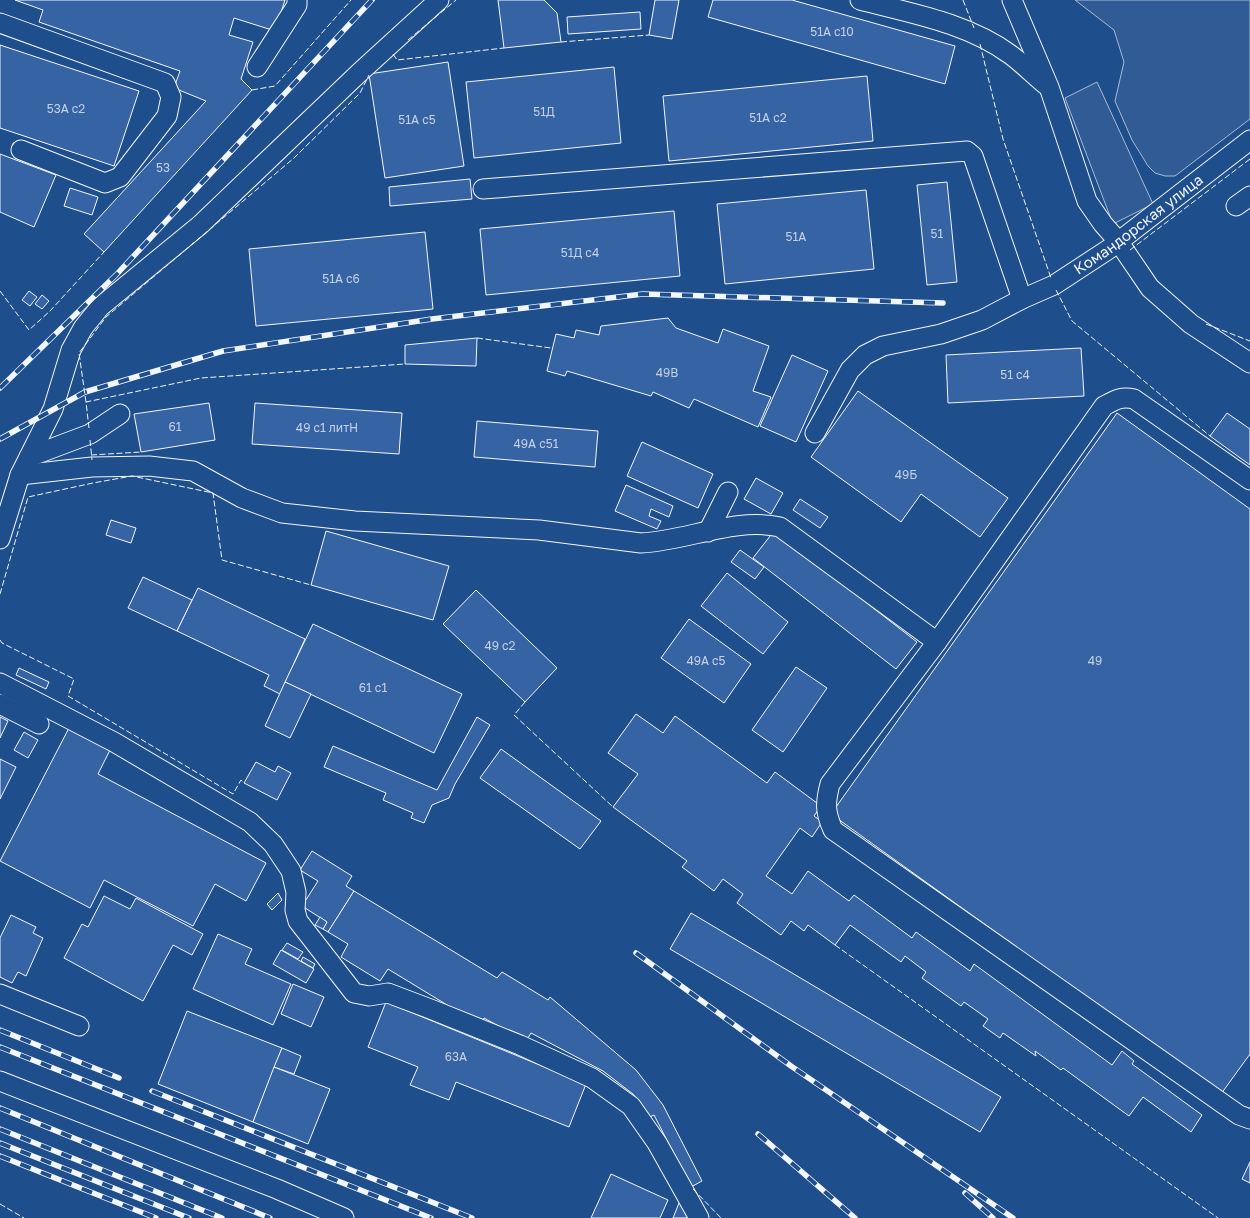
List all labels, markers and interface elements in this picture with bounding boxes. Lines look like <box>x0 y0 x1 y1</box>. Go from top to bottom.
house number: 51А с10 <box>810 24 854 39</box>
house number: 53А с2 <box>47 101 85 116</box>
house number: 51Д <box>533 104 555 119</box>
house number: 51А с2 <box>749 110 787 125</box>
house number: 51А с5 <box>398 112 436 127</box>
house number: 53 <box>156 160 170 175</box>
street label: Командорская улица <box>1070 170 1206 278</box>
house number: 51 <box>931 226 944 241</box>
house number: 51А <box>786 229 806 244</box>
house number: 51Д с4 <box>561 245 599 260</box>
house number: 51А с6 <box>322 271 360 286</box>
house number: 49В <box>656 365 678 380</box>
house number: 51 с4 <box>1000 367 1030 382</box>
house number: 61 <box>168 419 182 434</box>
house number: 49 с1 литН <box>296 420 358 435</box>
house number: 49А с51 <box>514 436 559 451</box>
house number: 49Б <box>895 467 917 482</box>
house number: 49 с2 <box>484 638 516 653</box>
house number: 49А с5 <box>686 653 726 668</box>
house number: 49 <box>1088 653 1102 668</box>
house number: 61 с1 <box>359 680 387 695</box>
house number: 63А <box>445 1049 467 1064</box>

